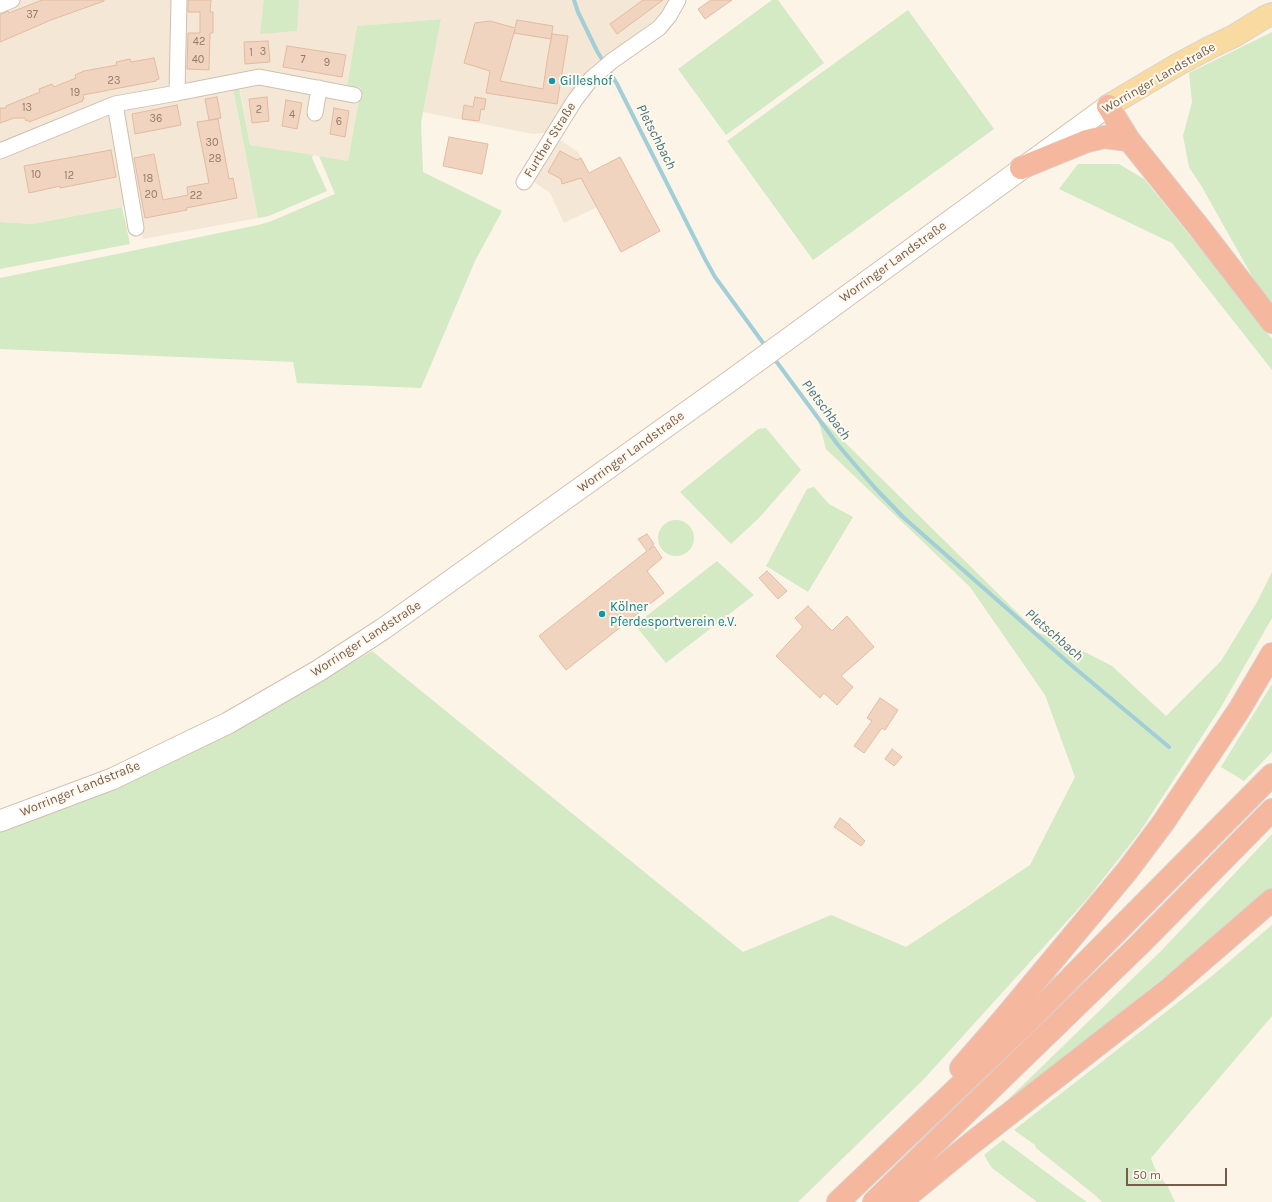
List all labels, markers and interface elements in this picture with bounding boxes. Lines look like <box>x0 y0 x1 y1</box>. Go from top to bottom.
house number: 37 <box>26 8 38 22</box>
house number: 42 <box>193 35 205 49</box>
street label: Worringer Landstraße <box>1100 39 1218 117</box>
house number: 3 <box>260 45 266 59</box>
house number: 1 <box>249 46 253 60</box>
house number: 40 <box>192 53 204 67</box>
house number: 7 <box>300 53 306 67</box>
house number: 9 <box>324 56 330 70</box>
place label: Gilleshof <box>560 73 612 89</box>
house number: 23 <box>108 74 120 88</box>
marker: Gilleshof <box>547 76 557 86</box>
house number: 19 <box>70 86 80 100</box>
street label: Further Straße <box>521 100 579 180</box>
house number: 13 <box>22 101 32 115</box>
water label: Pletschbach <box>632 102 680 172</box>
house number: 2 <box>256 103 262 117</box>
house number: 4 <box>289 108 295 122</box>
house number: 36 <box>150 112 162 126</box>
house number: 6 <box>336 115 342 129</box>
house number: 30 <box>205 136 219 150</box>
house number: 28 <box>208 152 222 166</box>
house number: 10 <box>31 168 41 182</box>
house number: 12 <box>64 169 74 183</box>
house number: 18 <box>143 172 153 186</box>
house number: 20 <box>145 188 157 202</box>
house number: 22 <box>190 189 202 203</box>
street label: Worringer Landstraße <box>837 218 949 306</box>
water label: Pletschbach <box>798 377 854 443</box>
street label: Worringer Landstraße <box>575 408 687 496</box>
street label: Worringer Landstraße <box>308 598 424 680</box>
place label: Kölner Pferdesportverein e.V. <box>610 599 737 630</box>
water label: Pletschbach <box>1022 605 1086 665</box>
marker: Kölner Pferdesportverein e.V. <box>597 609 607 619</box>
street label: Worringer Landstraße <box>18 758 142 820</box>
scale bar <box>1128 1160 1229 1186</box>
text: 50 m <box>1133 1168 1161 1182</box>

